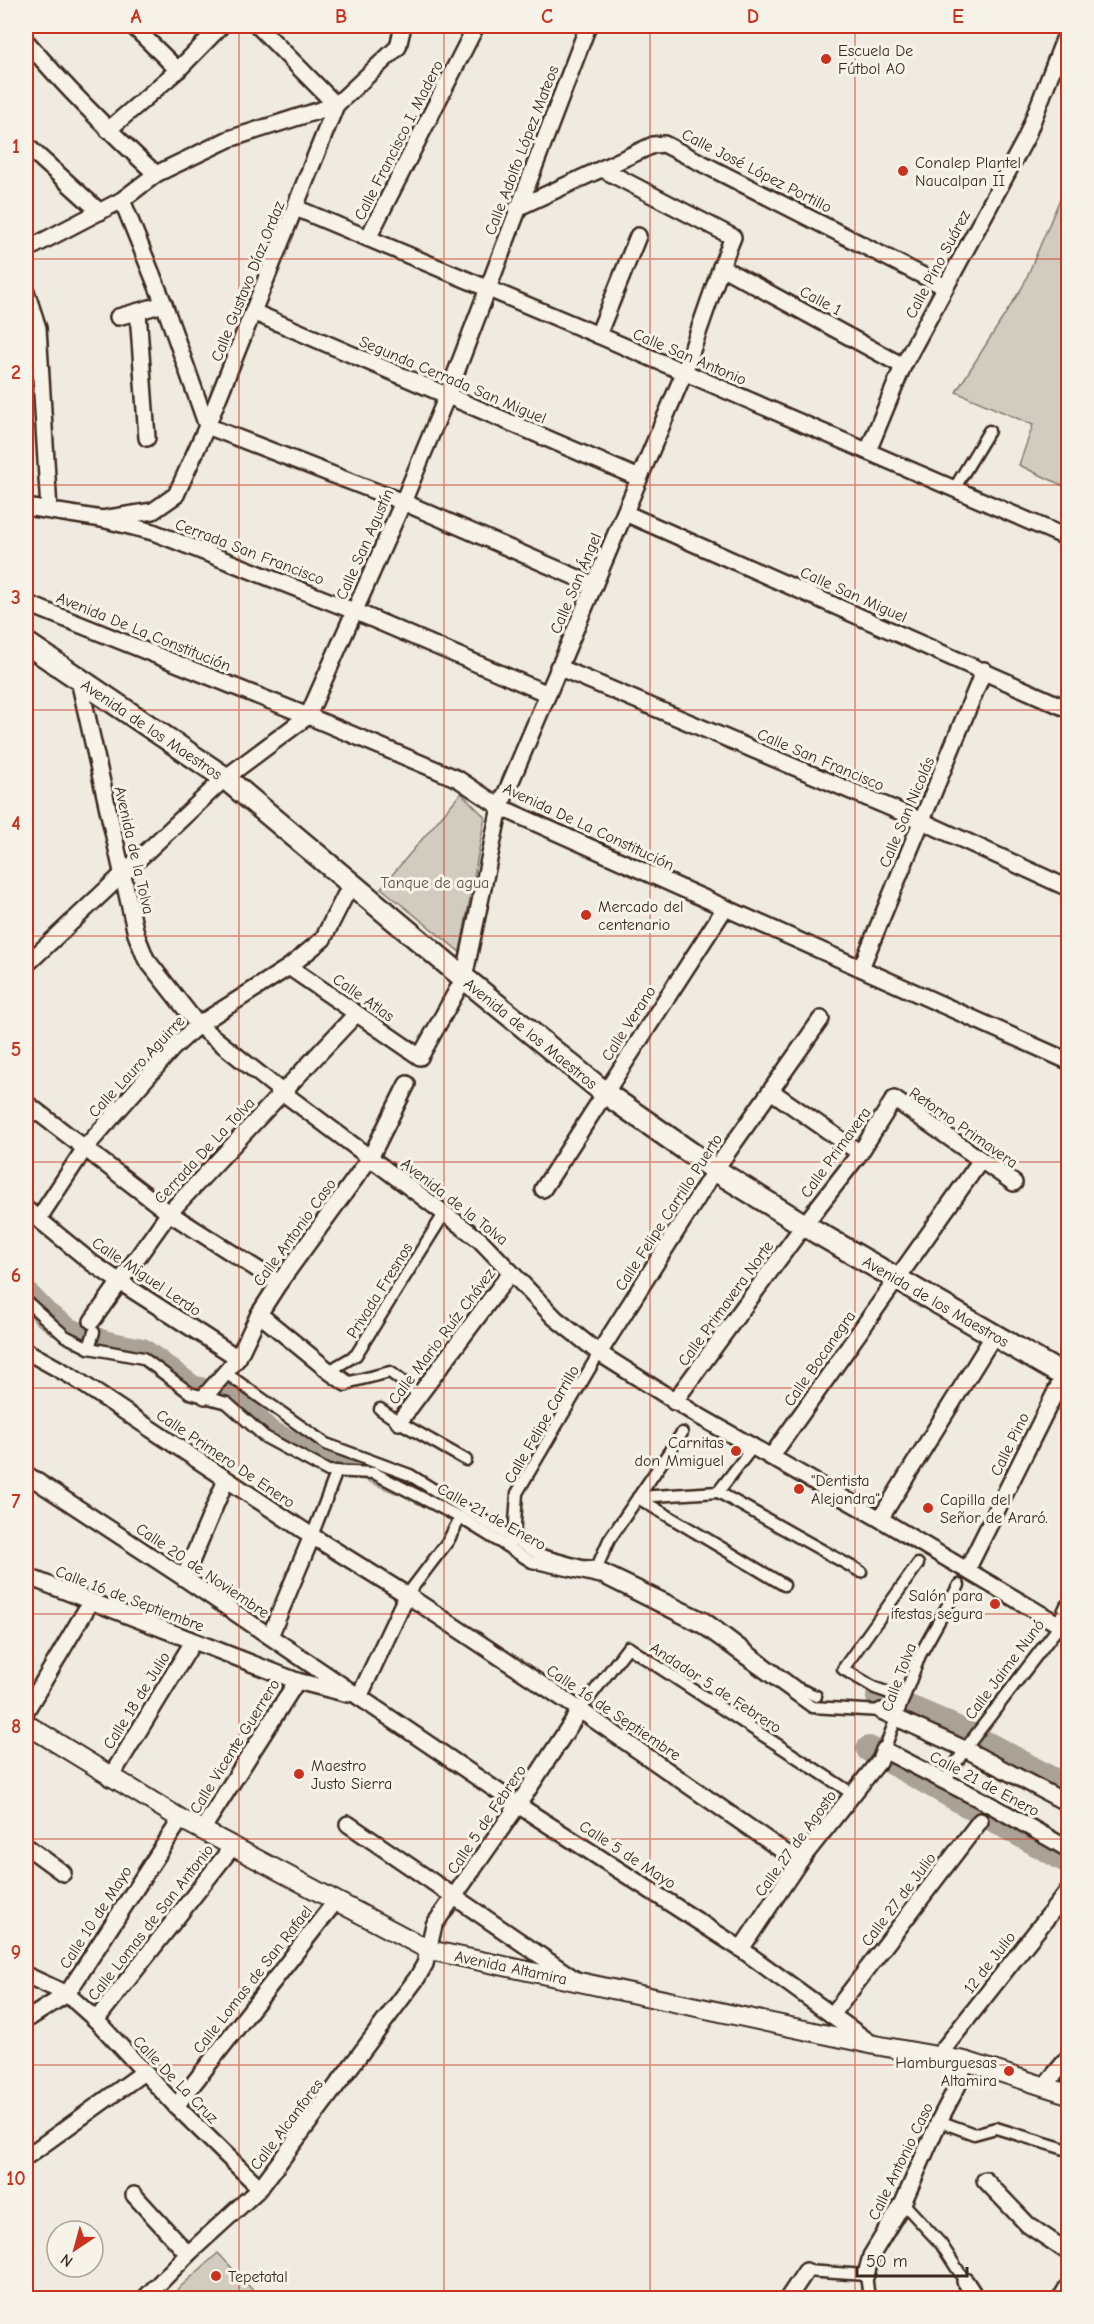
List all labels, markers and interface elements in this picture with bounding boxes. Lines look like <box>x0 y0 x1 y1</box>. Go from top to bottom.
text: A <box>130 5 142 28</box>
text: B <box>335 5 347 28</box>
text: C <box>541 5 553 28</box>
text: D <box>747 5 759 28</box>
text: E <box>952 5 964 28</box>
place label: Escuela De Fútbol AO <box>838 42 913 78</box>
marker: Escuela De Fútbol AO <box>819 52 833 66</box>
street label: Calle Francisco I. Madero <box>351 57 447 223</box>
street label: Calle Adolfo López Mateos <box>481 63 563 238</box>
street label: Calle José López Portillo <box>679 125 835 217</box>
text: 1 <box>12 135 20 158</box>
place label: Conalep Plantel Naucalpan II <box>915 154 1021 190</box>
marker: Conalep Plantel Naucalpan II <box>896 164 910 178</box>
street label: Calle Gustavo Díaz Ordaz <box>207 199 288 364</box>
street label: Calle Pino Suárez <box>902 207 974 322</box>
street label: Calle 1 <box>797 282 845 319</box>
street label: Calle San Antonio <box>630 325 749 389</box>
street label: Segunda Cerrada San Miguel <box>356 332 549 428</box>
text: 2 <box>11 361 21 384</box>
street label: Calle San Agustín <box>332 486 397 603</box>
street label: Cerrada San Francisco <box>172 515 327 589</box>
street label: Calle San Ángel <box>546 530 605 637</box>
street label: Calle San Miguel <box>797 563 910 627</box>
text: 3 <box>11 586 21 609</box>
street label: Avenida De La Constitución <box>54 589 233 675</box>
street label: Avenida de los Maestros <box>78 676 226 784</box>
street label: Calle San Francisco <box>754 725 887 795</box>
street label: Calle San Nicolás <box>875 754 938 870</box>
street label: Avenida De La Constitución <box>500 779 677 874</box>
street label: Avenida de la Tolva <box>111 785 157 916</box>
text: 4 <box>11 812 21 835</box>
park label: Tanque de agua <box>381 874 489 892</box>
place label: Mercado del centenario <box>598 898 684 934</box>
marker: Mercado del centenario <box>579 908 593 922</box>
street label: Calle Atlas <box>329 970 398 1026</box>
street label: Avenida de los Maestros <box>460 975 601 1093</box>
street label: Calle Verano <box>598 983 660 1064</box>
street label: Calle Lauro Aguirre <box>85 1012 188 1121</box>
text: 5 <box>11 1038 21 1061</box>
street label: Retorno Primavera <box>906 1084 1021 1172</box>
street label: Cerrada De La Tolva <box>151 1094 259 1208</box>
street label: Calle Primavera <box>797 1104 875 1201</box>
street label: Calle Felipe Carrillo Puerto <box>611 1131 726 1294</box>
street label: Avenida de la Tolva <box>397 1154 511 1249</box>
street label: Calle Antonio Caso <box>250 1175 340 1290</box>
street label: Calle Miguel Lerdo <box>89 1234 204 1320</box>
street label: Calle Primavera Norte <box>674 1237 777 1370</box>
street label: Privada Fresnos <box>343 1239 417 1342</box>
street label: Avenida de los Maestros <box>859 1253 1012 1351</box>
text: 6 <box>11 1264 21 1287</box>
street label: Calle Mario Ruíz Chávez <box>385 1265 499 1408</box>
street label: Calle Bocanegra <box>780 1307 859 1410</box>
street label: Calle Felipe Carrillo <box>501 1362 583 1487</box>
street label: Calle Primero De Enero <box>153 1406 298 1512</box>
street label: Calle Pino <box>987 1410 1033 1479</box>
place label: Carnitas don Mmiguel <box>634 1434 724 1470</box>
marker: Carnitas don Mmiguel <box>729 1444 743 1458</box>
place label: "Dentista Alejandra" <box>811 1472 880 1508</box>
street label: Calle 21 de Enero <box>434 1480 549 1554</box>
marker: "Dentista Alejandra" <box>792 1482 806 1496</box>
text: 7 <box>12 1490 21 1513</box>
place label: Capilla del Señor de Araró. <box>940 1491 1048 1527</box>
marker: Capilla del Señor de Araró. <box>921 1501 935 1515</box>
street label: Calle 20 de Noviembre <box>132 1520 272 1622</box>
street label: Calle 16 de Septiembre <box>53 1562 207 1636</box>
place label: Salón para ifestas segura <box>891 1587 983 1623</box>
marker: Salón para ifestas segura <box>988 1597 1002 1611</box>
street label: Calle Jaime Nunó <box>961 1616 1048 1723</box>
street label: Andador 5 de Febrero <box>646 1639 784 1737</box>
street label: Calle Tolva <box>878 1641 920 1714</box>
street label: Calle 18 de Julio <box>100 1649 174 1752</box>
street label: Calle 16 de Septiembre <box>543 1661 684 1764</box>
street label: Calle Vicente Guerrero <box>186 1676 284 1817</box>
text: 8 <box>11 1715 21 1738</box>
street label: Calle 21 de Enero <box>927 1747 1042 1820</box>
place label: Maestro Justo Sierra <box>311 1757 392 1793</box>
street label: Calle 5 de Febrero <box>444 1762 530 1878</box>
marker: Maestro Justo Sierra <box>292 1767 306 1781</box>
street label: Calle 27 de Agosto <box>751 1787 840 1900</box>
street label: Calle 5 de Mayo <box>576 1817 679 1893</box>
street label: Calle Lomas de San Antonio <box>84 1841 217 2004</box>
street label: Calle 27 de Julio <box>858 1849 940 1950</box>
street label: Calle 10 de Mayo <box>56 1863 136 1972</box>
street label: Calle Lomas de San Rafael <box>189 1902 316 2057</box>
street label: 12 de Julio <box>960 1928 1019 1997</box>
text: 9 <box>11 1941 21 1964</box>
street label: Avenida Altamira <box>453 1947 569 1989</box>
street label: Calle De La Cruz <box>129 2032 222 2127</box>
place label: Hamburguesas Altamira <box>895 2054 997 2090</box>
marker: Hamburguesas Altamira <box>1002 2064 1016 2078</box>
street label: Calle Alcanfores <box>247 2075 327 2174</box>
street label: Calle Antonio Caso <box>865 2100 937 2223</box>
text: 10 <box>6 2167 26 2190</box>
north arrow <box>45 2219 105 2279</box>
scale bar <box>857 2240 966 2278</box>
text: N <box>57 2250 76 2271</box>
text: 50 m <box>866 2251 908 2272</box>
place label: Tepetatal <box>228 2268 288 2286</box>
marker: Tepetatal <box>209 2269 223 2283</box>

